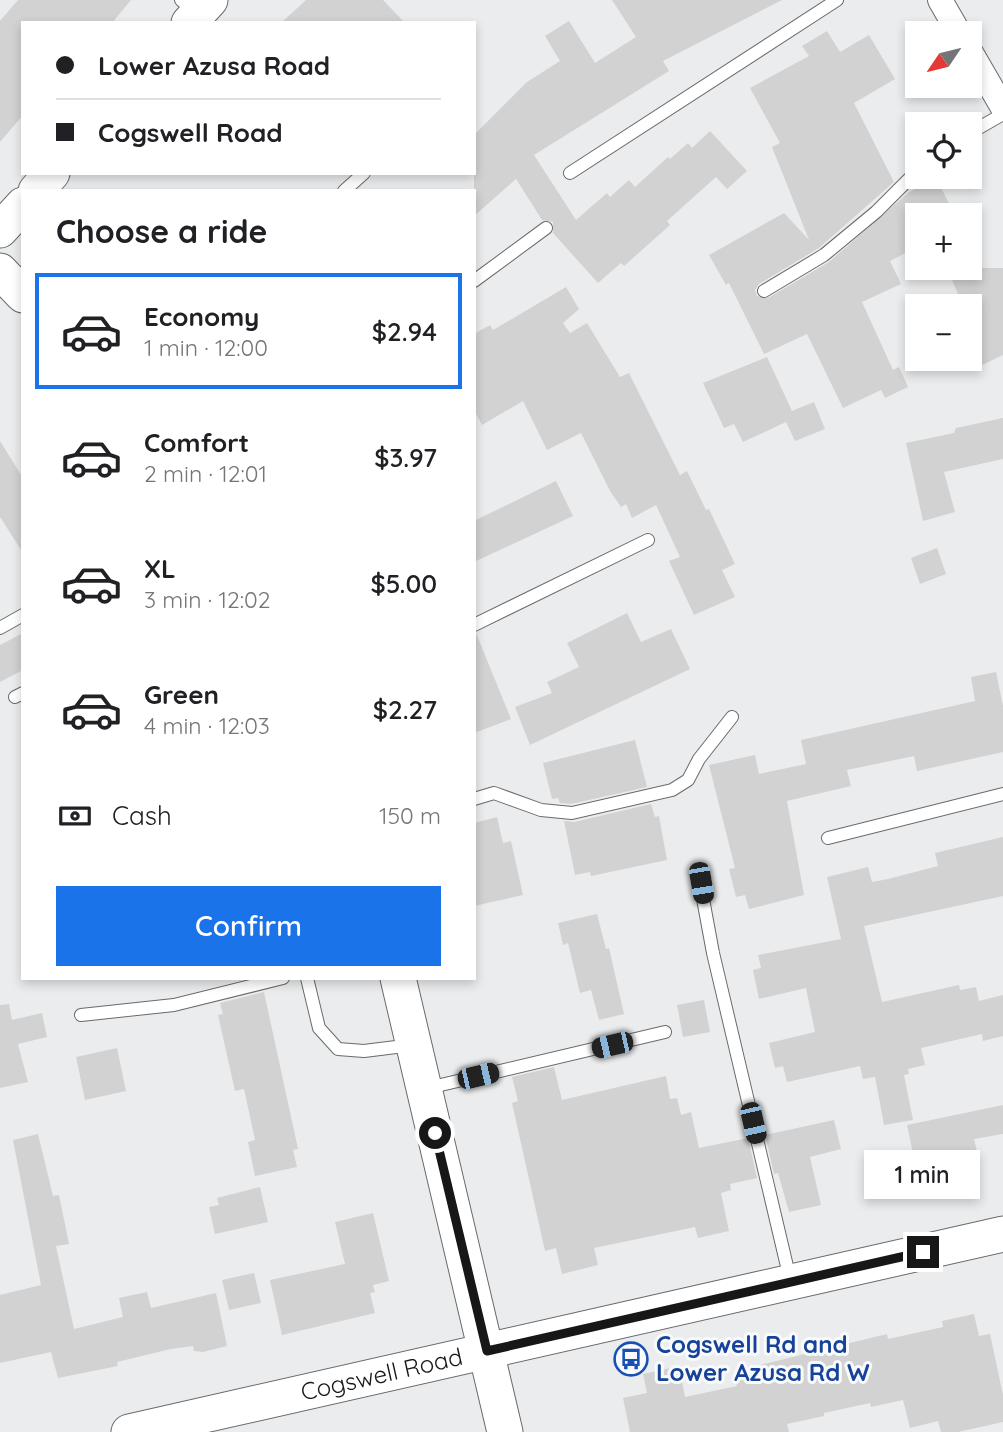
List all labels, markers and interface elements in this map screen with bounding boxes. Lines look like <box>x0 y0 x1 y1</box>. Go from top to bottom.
north arrow <box>905 21 982 98</box>
map controls <box>905 21 982 371</box>
text: Lower Azusa Road <box>98 49 330 82</box>
button: locate <box>905 112 982 189</box>
text: Cogswell Road <box>98 116 283 149</box>
button: + <box>905 203 982 280</box>
text: Choose a ride <box>56 211 268 251</box>
button: − <box>905 294 982 371</box>
icon: car <box>60 300 123 363</box>
text: Economy <box>144 300 259 333</box>
text: $2.94 <box>372 315 437 348</box>
text: 1 min · 12:00 <box>144 333 268 362</box>
icon: car <box>60 426 123 489</box>
text: Comfort <box>144 426 249 459</box>
text: $3.97 <box>374 441 437 474</box>
text: 2 min · 12:01 <box>144 459 267 488</box>
icon: car <box>60 552 123 615</box>
text: XL <box>144 552 176 585</box>
text: $5.00 <box>370 567 437 600</box>
text: 3 min · 12:02 <box>144 585 271 614</box>
icon: car <box>60 678 123 741</box>
text: Green <box>144 678 219 711</box>
text: $2.27 <box>373 693 437 726</box>
text: 4 min · 12:03 <box>144 711 270 740</box>
icon: cash <box>56 797 94 835</box>
text: Cash <box>112 799 172 832</box>
text: 150 m <box>379 801 441 830</box>
car <box>688 860 715 906</box>
button: Confirm <box>56 886 441 966</box>
car <box>590 1030 635 1060</box>
car <box>456 1061 501 1091</box>
car <box>739 1100 768 1146</box>
route start <box>419 1117 451 1149</box>
callout: 1 min <box>865 1150 981 1200</box>
text: 1 min <box>894 1160 950 1189</box>
route end <box>907 1236 939 1268</box>
place label: Cogswell Rd and Lower Azusa Rd W <box>656 1329 870 1387</box>
bus stop icon: Cogswell Rd and Lower Azusa Rd W <box>612 1340 650 1378</box>
street label: Cogswell Road <box>298 1341 465 1407</box>

